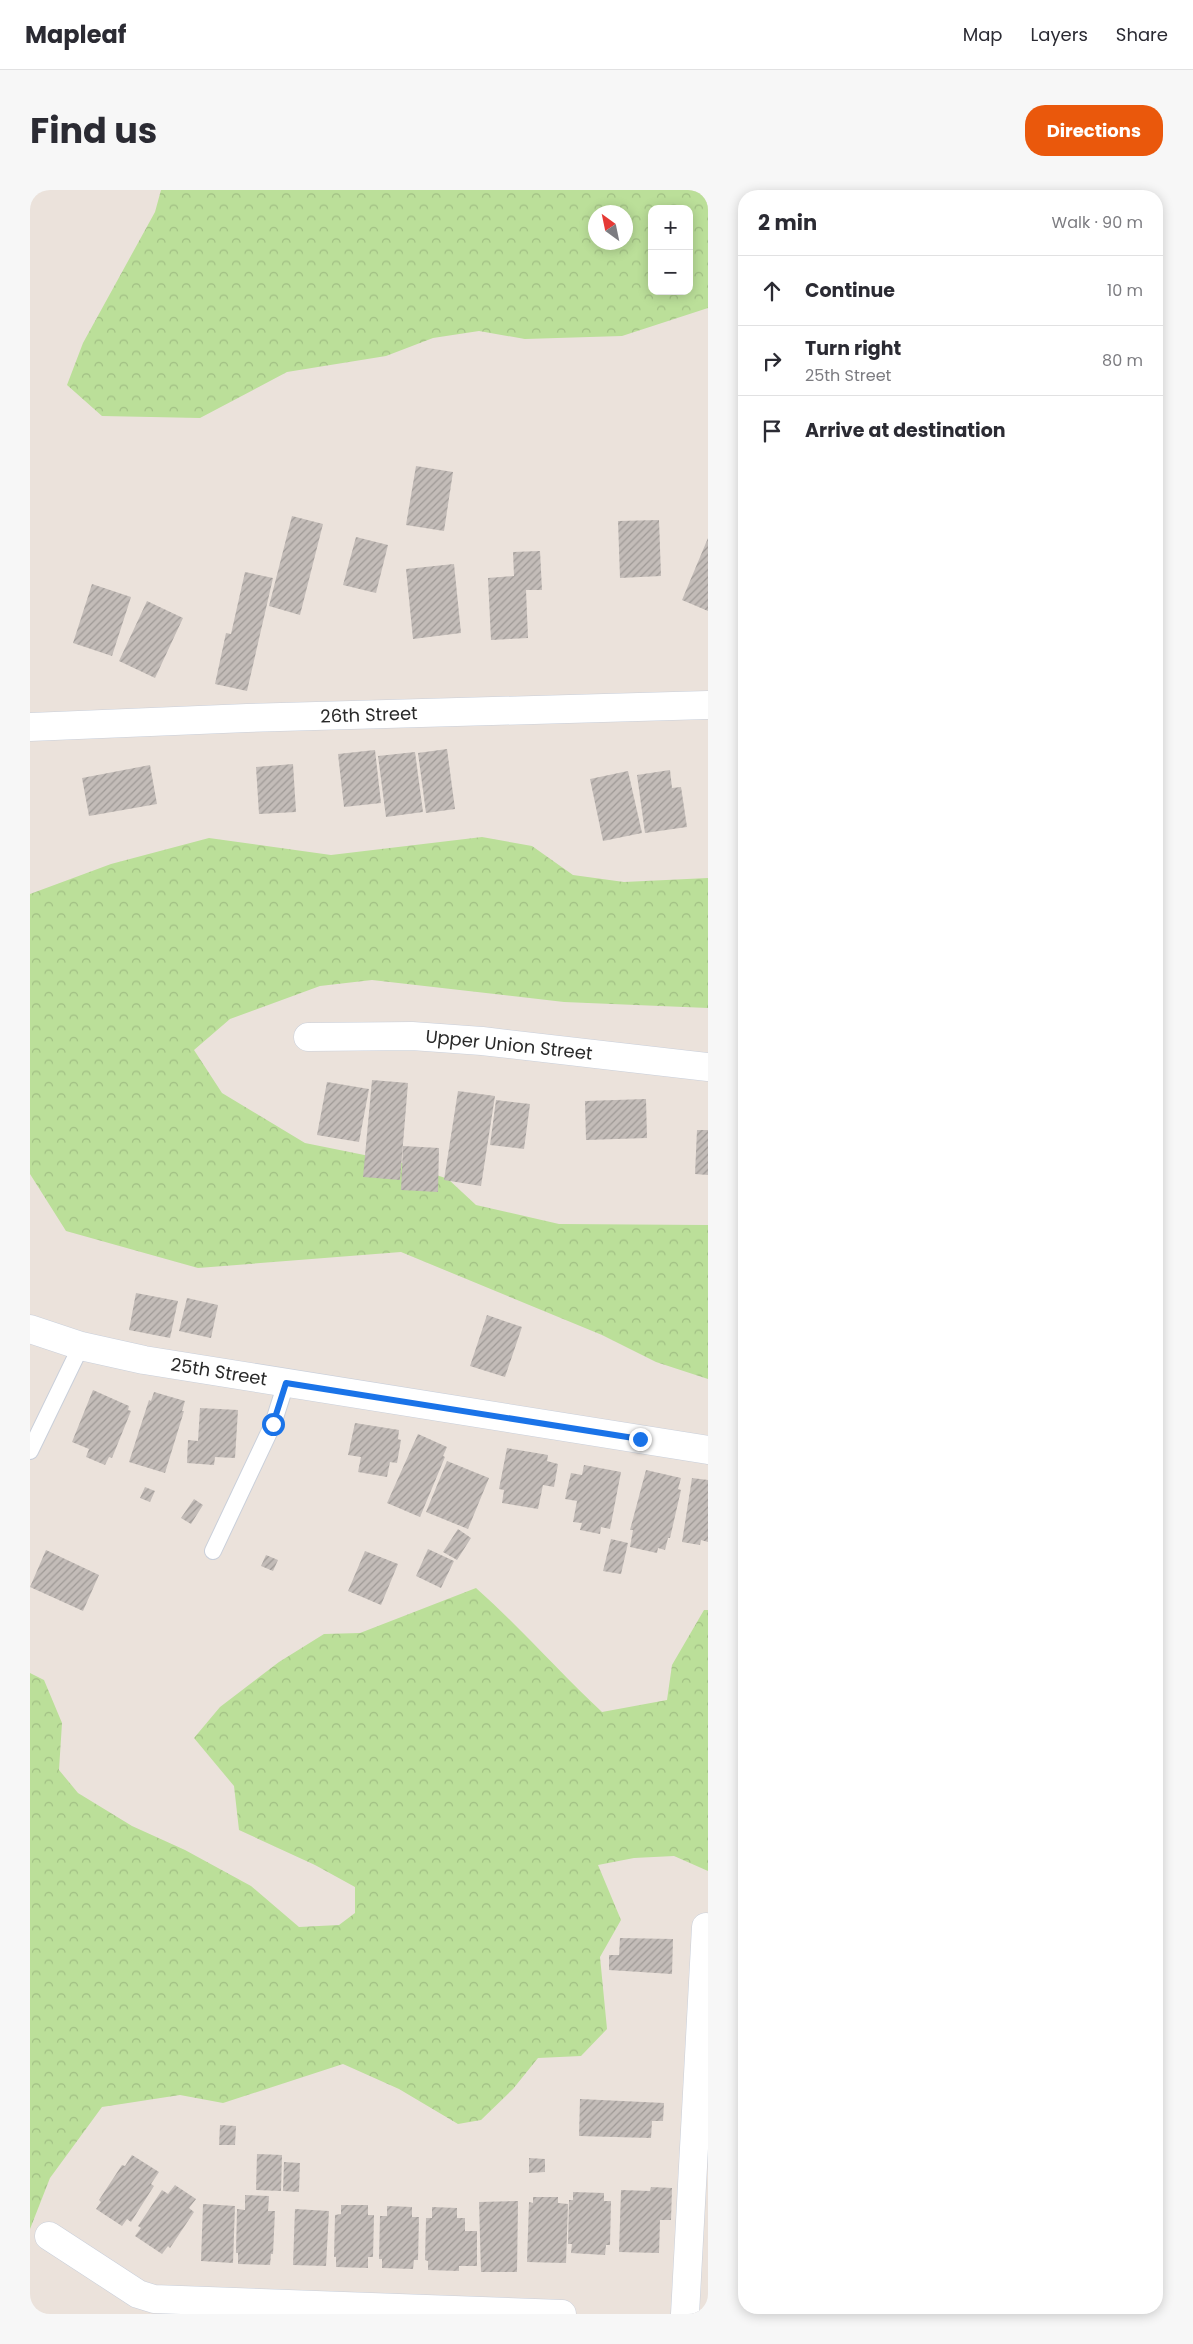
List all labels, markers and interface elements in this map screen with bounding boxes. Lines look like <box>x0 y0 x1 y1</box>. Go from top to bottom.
text: Mapleaf <box>25 18 126 51</box>
text: Map <box>963 22 1003 47</box>
text: Layers <box>1031 22 1088 47</box>
text: Share <box>1116 22 1168 47</box>
button: Directions <box>1025 105 1163 156</box>
text: Find us <box>30 106 157 155</box>
north arrow <box>588 205 633 250</box>
map controls <box>648 205 693 295</box>
button: + <box>648 205 693 250</box>
text: 2 min <box>758 208 817 237</box>
text: Walk · 90 m <box>1052 211 1143 234</box>
button: − <box>648 250 693 295</box>
icon: ahead <box>758 277 786 305</box>
text: Continue <box>805 277 895 304</box>
text: 10 m <box>1107 279 1143 302</box>
text: Turn right <box>805 335 901 362</box>
icon: right <box>758 347 786 375</box>
text: 80 m <box>1102 349 1143 372</box>
text: 25th Street <box>805 364 891 387</box>
icon: arrive <box>758 417 786 445</box>
text: Arrive at destination <box>805 417 1006 444</box>
street label: 26th Street <box>320 700 418 729</box>
street label: Upper Union Street <box>424 1023 594 1066</box>
street label: 25th Street <box>169 1352 269 1391</box>
route start <box>262 1413 285 1436</box>
route end <box>629 1428 652 1451</box>

